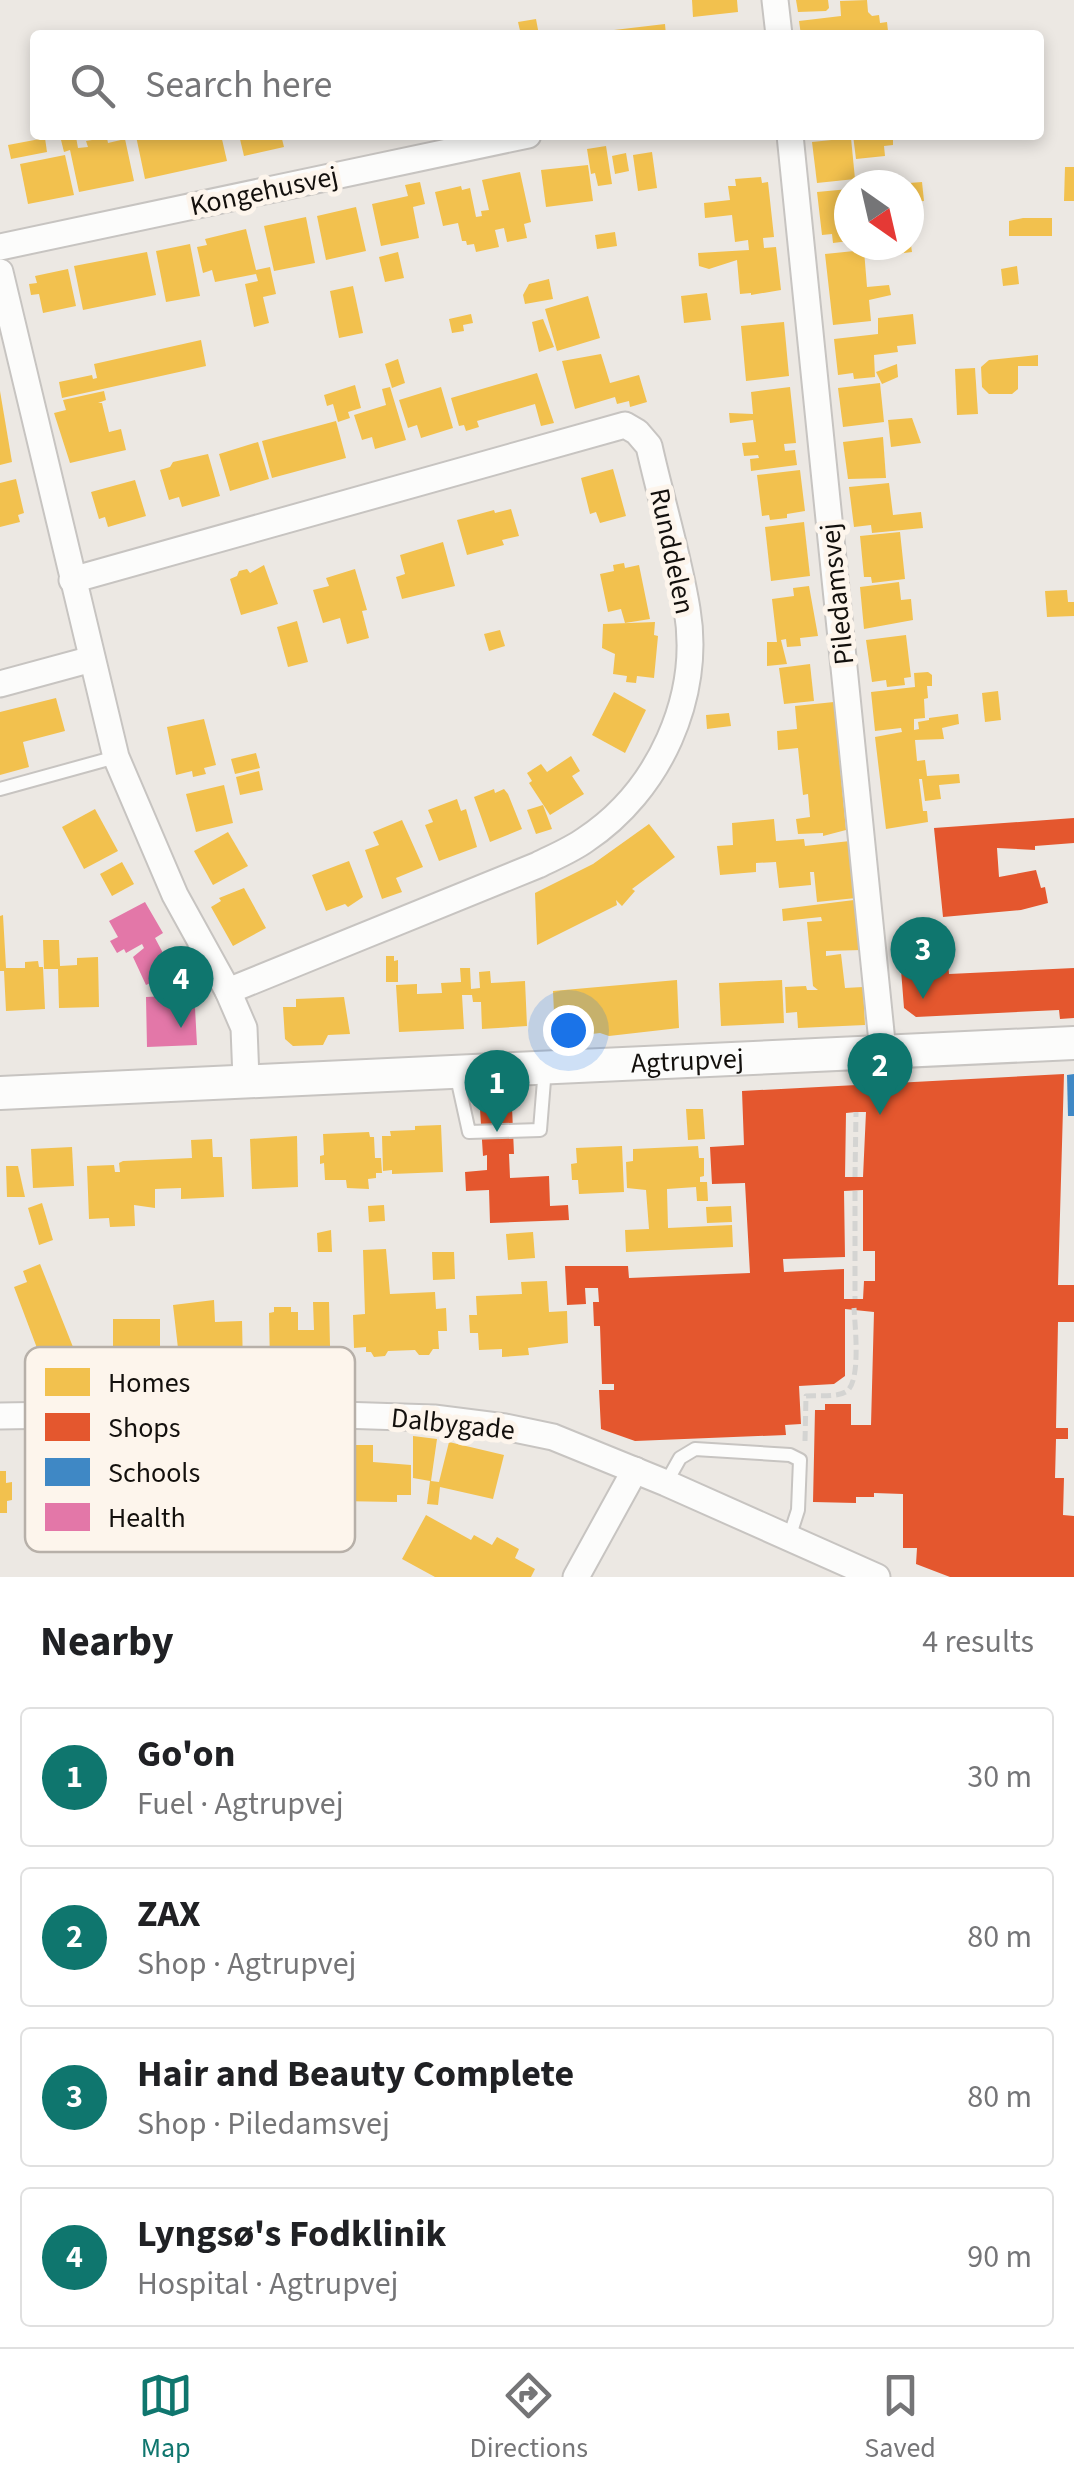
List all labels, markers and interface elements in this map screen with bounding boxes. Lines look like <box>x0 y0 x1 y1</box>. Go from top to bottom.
search box <box>30 30 1044 140</box>
icon: search <box>65 58 120 113</box>
text: Search here <box>145 58 332 112</box>
street label: Kongehusvej <box>186 156 342 226</box>
north arrow <box>834 170 924 260</box>
street label: Runddelen <box>639 484 705 618</box>
street label: Piledamsvej <box>810 521 864 667</box>
pin: 3 <box>890 916 956 999</box>
pin: 4 <box>148 946 214 1028</box>
your location <box>543 1005 594 1056</box>
pin: 2 <box>848 1032 912 1115</box>
street label: Agtrupvej <box>630 1038 745 1084</box>
pin: 1 <box>464 1050 530 1132</box>
legend <box>25 1347 355 1552</box>
text: Homes <box>108 1363 190 1403</box>
street label: Dalbygade <box>389 1398 517 1450</box>
text: Shops <box>108 1408 181 1448</box>
text: Schools <box>108 1453 200 1493</box>
text: Health <box>108 1498 186 1538</box>
text: Nearby <box>40 1612 174 1672</box>
text: 4 results <box>922 1619 1034 1665</box>
text: Go'on <box>137 1727 235 1781</box>
text: 1 <box>66 1754 83 1800</box>
text: 30 m <box>967 1754 1032 1800</box>
text: Fuel · Agtrupvej <box>137 1781 344 1827</box>
text: ZAX <box>137 1887 201 1941</box>
text: 2 <box>66 1914 83 1960</box>
text: 80 m <box>967 1914 1032 1960</box>
text: Shop · Agtrupvej <box>137 1941 356 1987</box>
text: Hair and Beauty Complete <box>137 2047 574 2101</box>
text: 3 <box>66 2074 83 2120</box>
text: 80 m <box>967 2074 1032 2120</box>
text: Shop · Piledamsvej <box>137 2101 390 2147</box>
text: Lyngsø's Fodklinik <box>137 2207 446 2261</box>
text: 4 <box>66 2234 83 2280</box>
text: 90 m <box>967 2234 1032 2280</box>
text: Hospital · Agtrupvej <box>137 2261 398 2307</box>
tab: Map <box>138 2368 193 2468</box>
tab: Directions <box>470 2368 588 2468</box>
tab: Saved <box>864 2368 936 2468</box>

